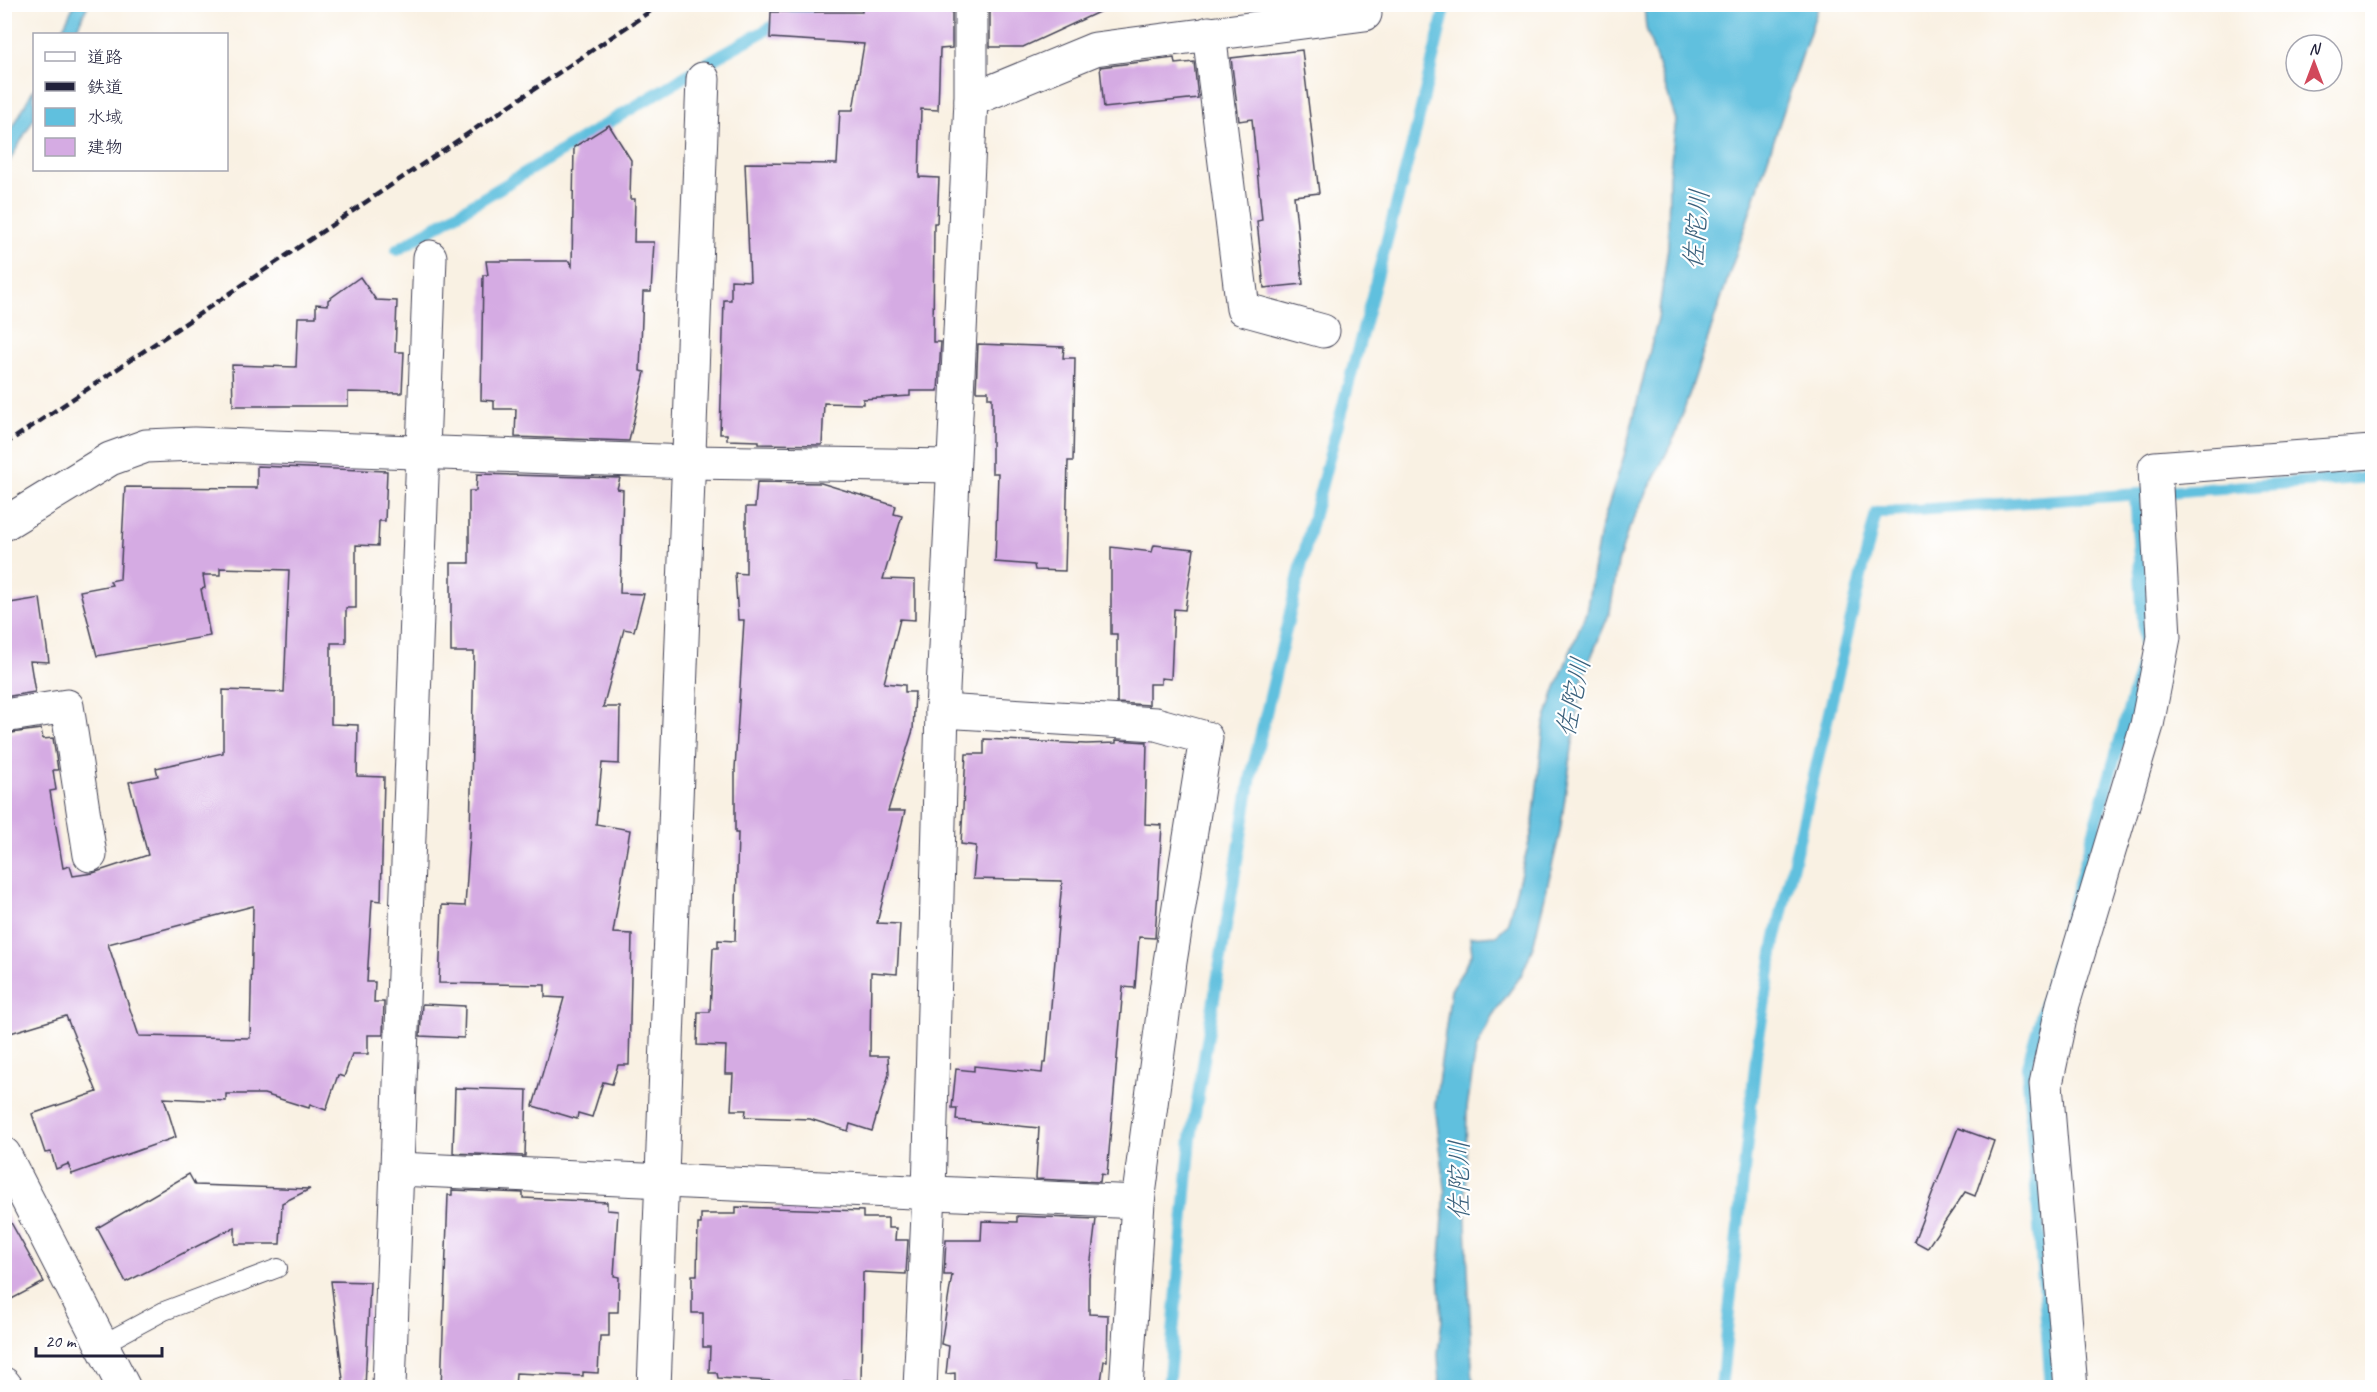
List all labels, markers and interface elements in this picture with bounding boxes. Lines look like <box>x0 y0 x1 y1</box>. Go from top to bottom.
legend <box>33 33 228 171</box>
north arrow <box>2284 33 2344 93</box>
text: N <box>2309 39 2322 59</box>
text: 道路 <box>87 46 123 68</box>
text: 鉄道 <box>87 76 123 98</box>
text: 水域 <box>87 106 123 128</box>
text: 建物 <box>87 136 123 158</box>
water label: 佐陀川 <box>1676 187 1716 271</box>
water label: 佐陀川 <box>1548 654 1598 740</box>
water label: 佐陀川 <box>1442 1140 1476 1221</box>
scale bar <box>36 1320 162 1358</box>
text: 20 m <box>45 1330 78 1352</box>

